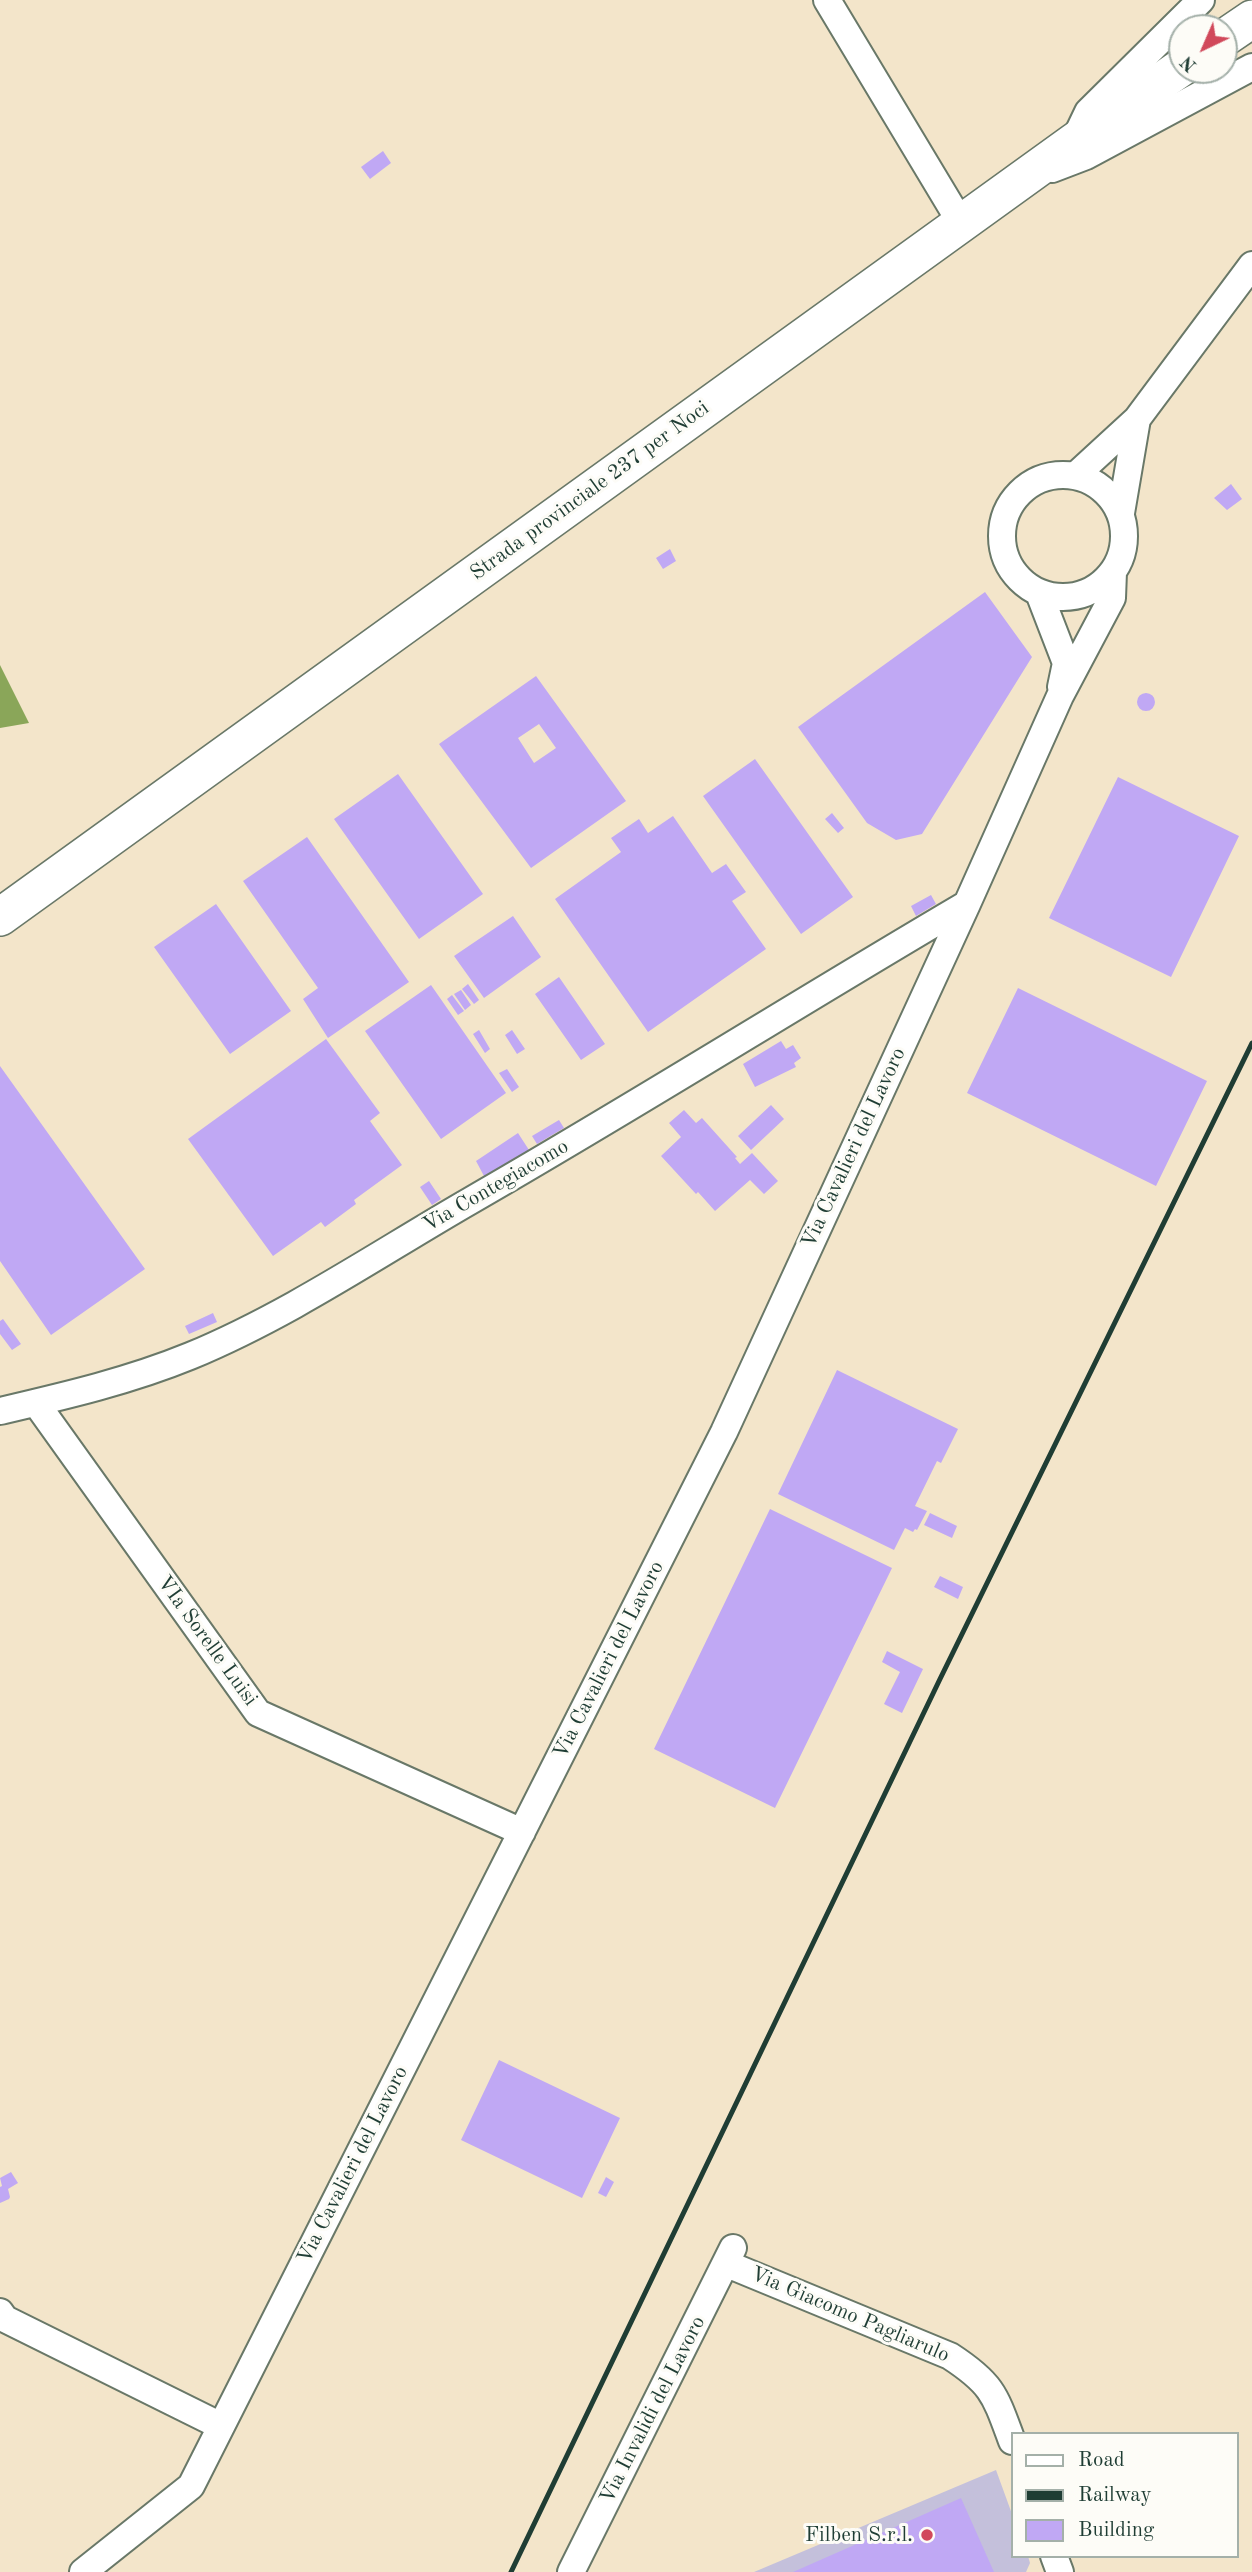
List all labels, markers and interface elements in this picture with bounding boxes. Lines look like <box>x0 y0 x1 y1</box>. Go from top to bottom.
north arrow <box>1168 14 1238 84</box>
text: N <box>1178 51 1201 75</box>
street label: Strada provinciale 237 per Noci <box>466 396 714 586</box>
street label: Via Cavalieri del Lavoro <box>796 1044 912 1252</box>
street label: Via Contegiacomo <box>419 1134 573 1238</box>
street label: Via Cavalieri del Lavoro <box>548 1557 670 1763</box>
street label: VIa Sorelle Luisi <box>151 1571 263 1711</box>
street label: Via Cavalieri del Lavoro <box>292 2062 414 2268</box>
street label: Via Giacomo Pagliarulo <box>747 2262 953 2368</box>
street label: Via Invalidi del Lavoro <box>595 2312 711 2508</box>
legend <box>1010 2432 1238 2558</box>
text: Road <box>1078 2450 1125 2471</box>
text: Railway <box>1078 2485 1152 2506</box>
text: Building <box>1078 2520 1154 2541</box>
place label: Filben S.r.l. <box>805 2522 913 2548</box>
marker: Filben S.r.l. <box>919 2527 935 2543</box>

